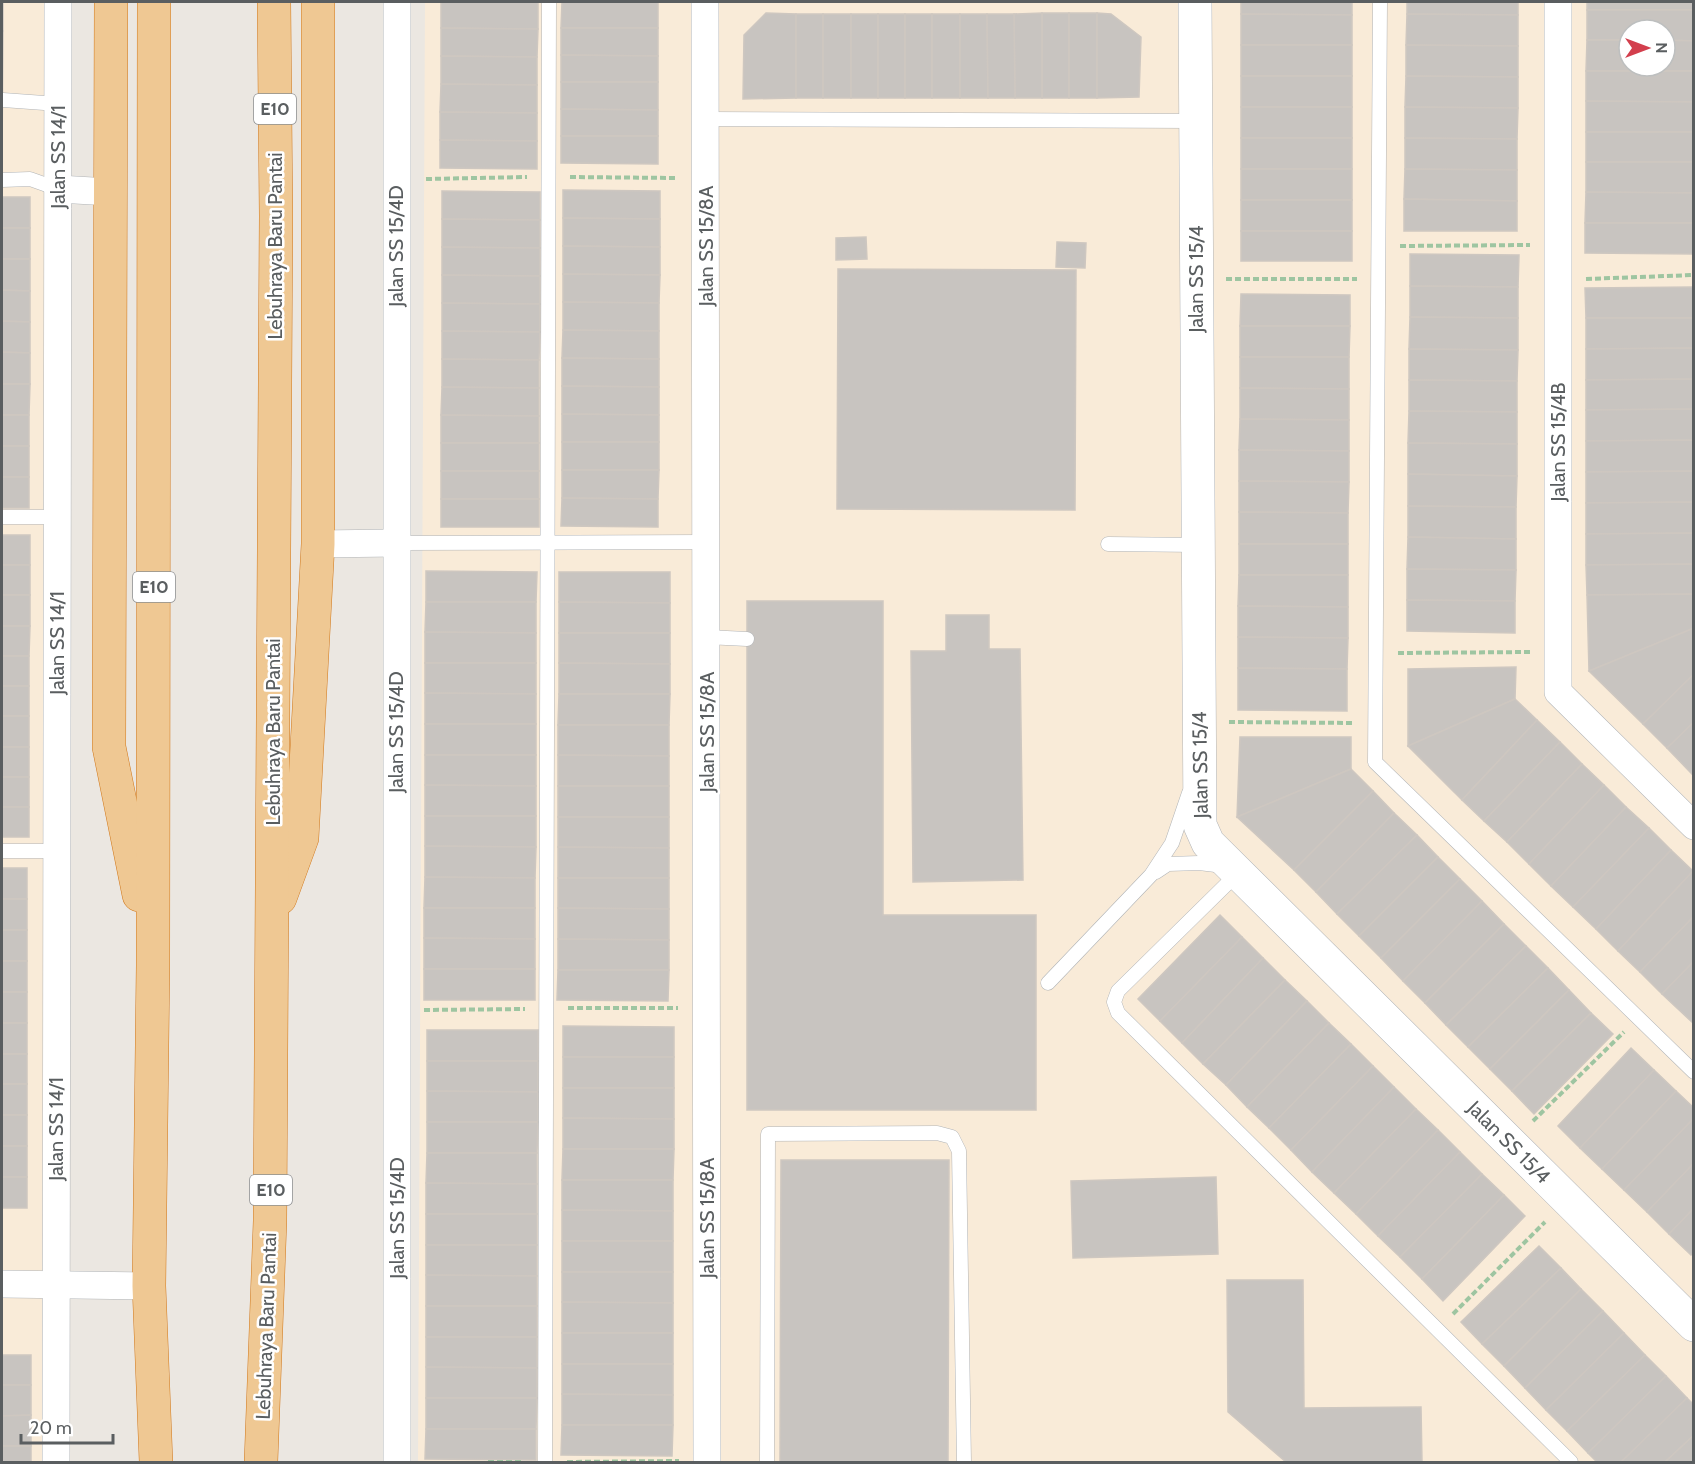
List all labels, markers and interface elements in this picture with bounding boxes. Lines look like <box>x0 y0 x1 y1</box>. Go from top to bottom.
north arrow <box>1617 18 1677 78</box>
text: N <box>1652 42 1671 54</box>
road number: E10 <box>254 94 296 124</box>
street label: Jalan SS 14/1 <box>46 105 70 210</box>
street label: Lebuhraya Baru Pantai <box>263 152 287 340</box>
street label: Jalan SS 15/4D <box>384 185 408 308</box>
street label: Jalan SS 15/8A <box>694 185 718 307</box>
street label: Jalan SS 15/4 <box>1184 225 1208 333</box>
street label: Jalan SS 15/4B <box>1546 383 1570 502</box>
road number: E10 <box>133 572 175 602</box>
street label: Jalan SS 14/1 <box>45 591 69 696</box>
street label: Lebuhraya Baru Pantai <box>261 638 285 826</box>
street label: Jalan SS 15/4D <box>384 671 408 794</box>
street label: Jalan SS 15/8A <box>695 671 719 793</box>
street label: Jalan SS 15/4 <box>1187 711 1213 820</box>
street label: Jalan SS 14/1 <box>44 1077 68 1182</box>
street label: Jalan SS 15/4 <box>1462 1095 1556 1189</box>
street label: Jalan SS 15/4D <box>385 1157 409 1280</box>
street label: Jalan SS 15/8A <box>695 1157 719 1279</box>
road number: E10 <box>250 1175 292 1205</box>
street label: Lebuhraya Baru Pantai <box>251 1232 281 1420</box>
scale bar <box>21 1407 112 1445</box>
text: 20 m <box>30 1417 72 1439</box>

